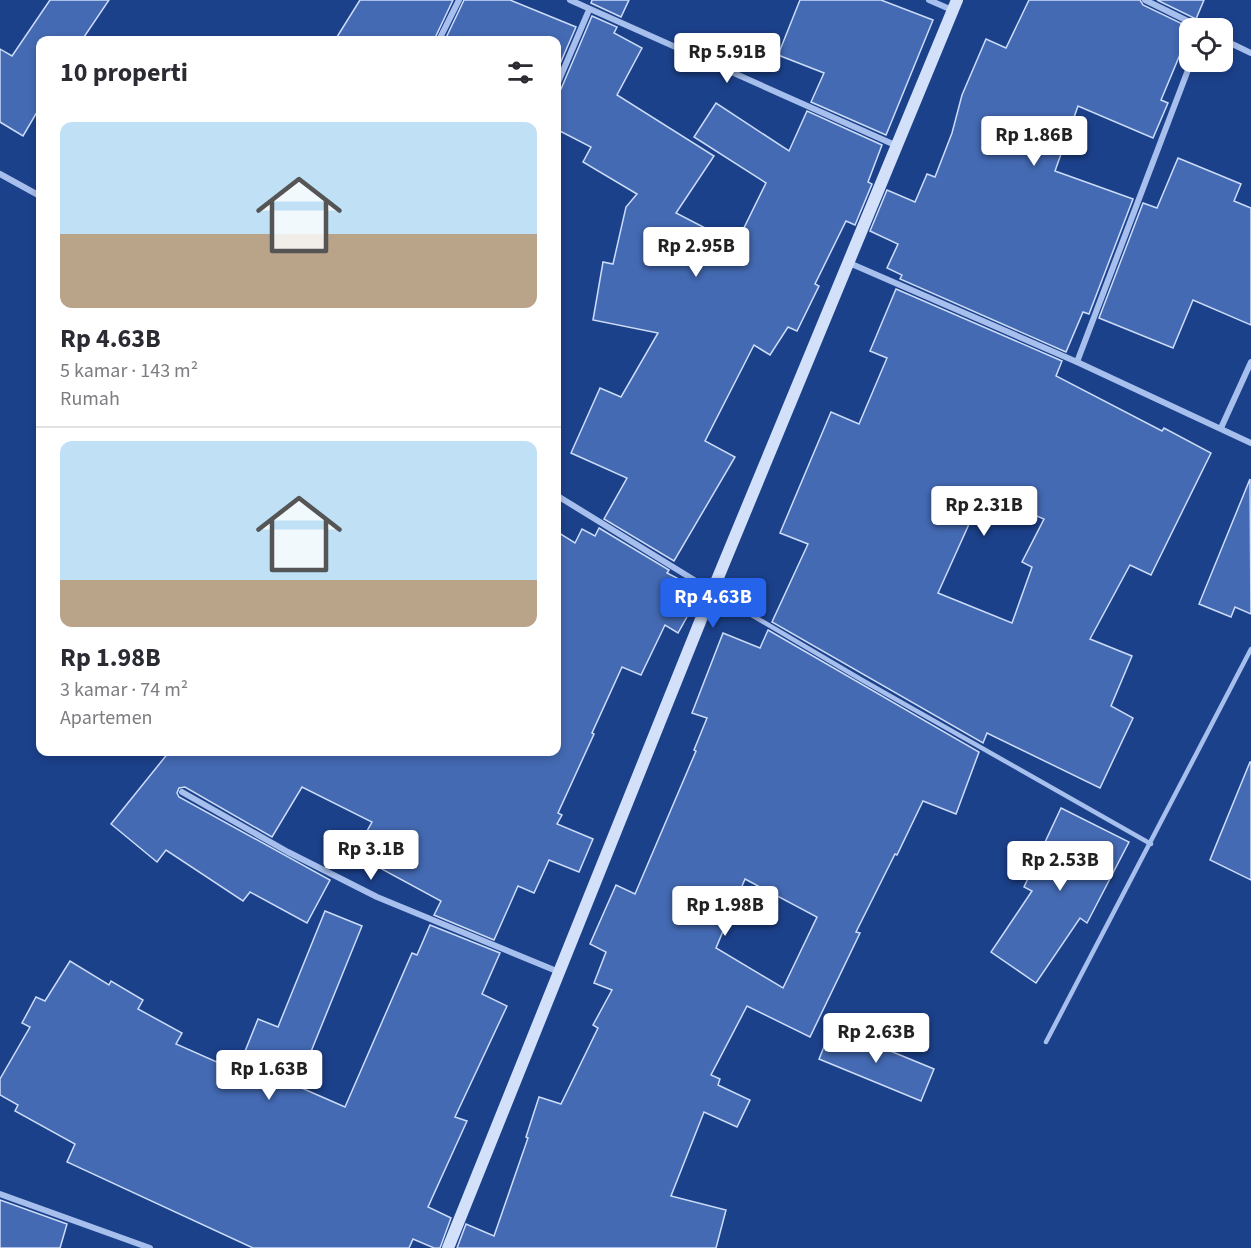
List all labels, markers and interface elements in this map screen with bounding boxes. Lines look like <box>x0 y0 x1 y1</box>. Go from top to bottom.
map controls <box>1179 18 1233 72</box>
button: locate <box>1179 18 1233 72</box>
pin: Rp 5.91B <box>665 33 789 84</box>
text: Rp 5.91B <box>688 38 766 66</box>
text: 10 properti <box>60 54 188 91</box>
icon: filters <box>504 56 537 89</box>
pin: Rp 1.86B <box>972 116 1096 167</box>
text: Rp 1.86B <box>995 121 1073 149</box>
icon: home <box>245 161 353 269</box>
pin: Rp 2.95B <box>634 227 758 278</box>
text: Rp 2.95B <box>657 232 735 260</box>
text: Rp 4.63B <box>60 320 161 357</box>
text: 5 kamar · 143 m² <box>60 357 198 385</box>
text: Rumah <box>60 385 120 413</box>
icon: home <box>245 480 353 588</box>
pin: Rp 2.31B <box>922 486 1046 537</box>
text: Rp 2.31B <box>945 491 1023 519</box>
pin: Rp 4.63B <box>651 578 775 629</box>
text: Rp 4.63B <box>674 583 752 611</box>
text: Rp 1.98B <box>60 639 161 676</box>
text: 3 kamar · 74 m² <box>60 676 188 704</box>
text: Apartemen <box>60 704 153 732</box>
pin: Rp 3.1B <box>316 830 426 881</box>
text: Rp 3.1B <box>338 835 404 863</box>
pin: Rp 2.53B <box>998 841 1122 892</box>
text: Rp 2.53B <box>1021 846 1099 874</box>
pin: Rp 1.98B <box>663 886 787 937</box>
text: Rp 1.98B <box>686 891 764 919</box>
pin: Rp 2.63B <box>814 1013 938 1064</box>
text: Rp 2.63B <box>837 1018 915 1046</box>
pin: Rp 1.63B <box>207 1050 331 1101</box>
text: Rp 1.63B <box>230 1055 308 1083</box>

